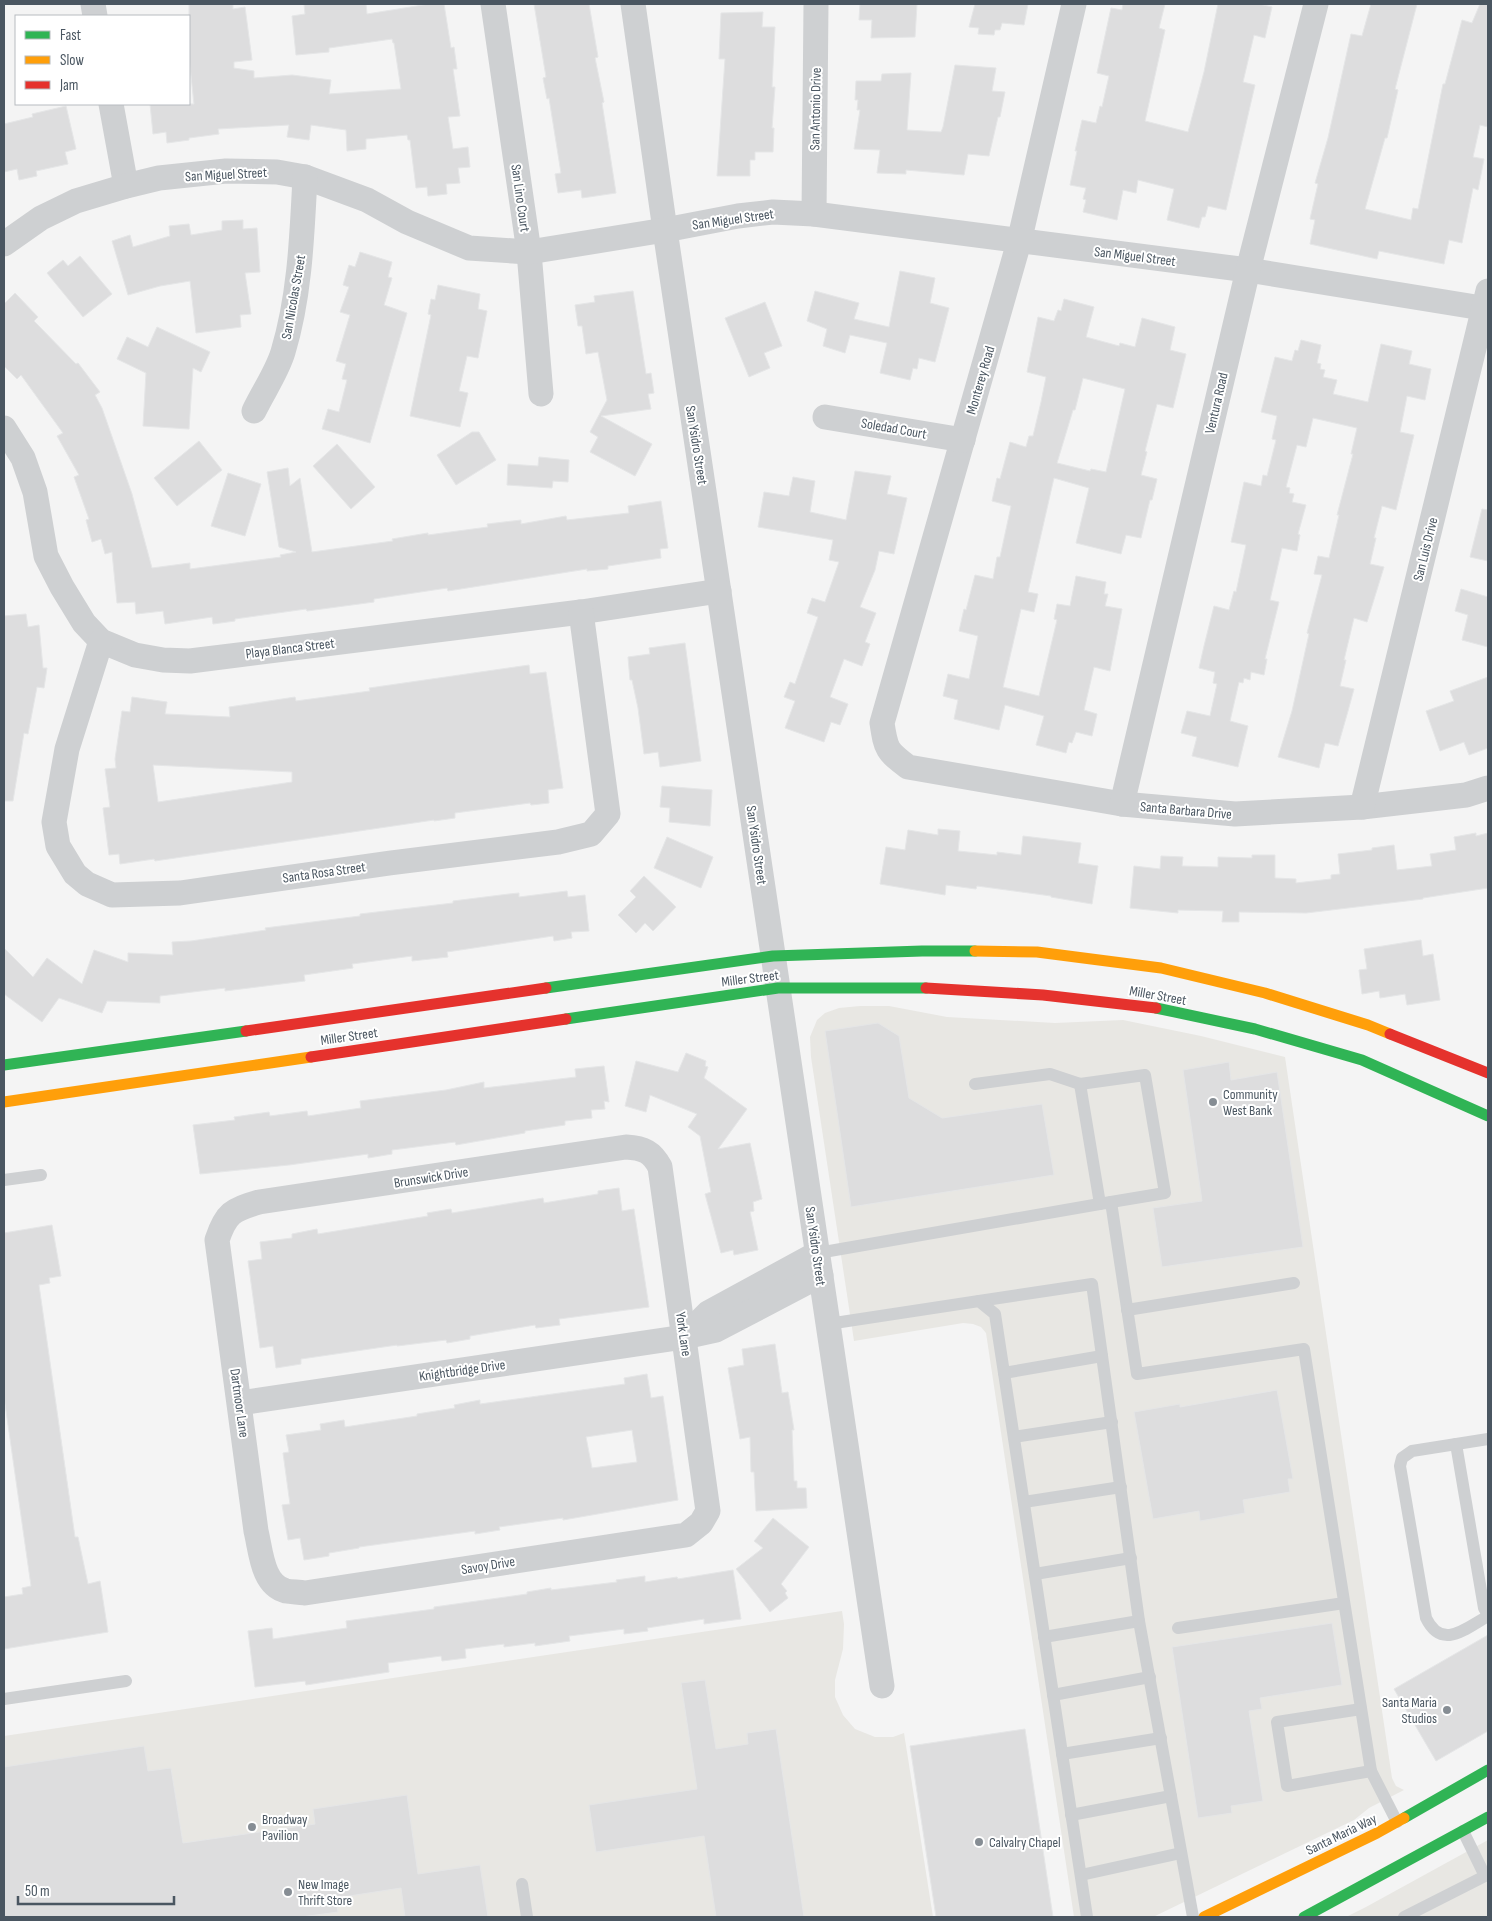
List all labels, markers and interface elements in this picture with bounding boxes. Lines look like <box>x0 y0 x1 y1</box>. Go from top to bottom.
legend <box>15 15 190 105</box>
text: Fast <box>60 26 82 45</box>
text: Slow <box>60 51 84 70</box>
street label: San Antonio Drive <box>806 67 825 151</box>
text: Jam <box>59 76 78 95</box>
street label: San Lino Court <box>507 163 534 233</box>
street label: San Miguel Street <box>185 164 267 185</box>
street label: San Miguel Street <box>691 205 775 234</box>
street label: San Miguel Street <box>1093 243 1177 270</box>
street label: San Nicolas Street <box>278 254 309 341</box>
street label: Monterey Road <box>963 344 998 416</box>
street label: Ventura Road <box>1201 371 1232 435</box>
street label: San Ysidro Street <box>682 404 711 486</box>
street label: Soledad Court <box>860 414 928 443</box>
street label: San Luis Drive <box>1409 516 1442 583</box>
street label: Playa Blanca Street <box>245 635 335 662</box>
street label: Santa Barbara Drive <box>1139 798 1233 823</box>
street label: San Ysidro Street <box>743 804 770 886</box>
street label: Santa Rosa Street <box>282 858 367 887</box>
street label: Miller Street <box>720 967 780 990</box>
street label: Miller Street <box>1128 982 1188 1009</box>
street label: Miller Street <box>319 1024 379 1049</box>
place label: Community West Bank <box>1223 1086 1278 1119</box>
marker: Community West Bank <box>1207 1096 1219 1108</box>
street label: Brunswick Drive <box>393 1163 470 1192</box>
street label: San Ysidro Street <box>802 1205 829 1287</box>
street label: York Lane <box>672 1311 695 1357</box>
street label: Knightbridge Drive <box>418 1356 506 1385</box>
street label: Dartmoor Lane <box>226 1367 253 1439</box>
street label: Savoy Drive <box>460 1553 516 1578</box>
place label: Santa Maria Studios <box>1382 1694 1437 1727</box>
marker: Santa Maria Studios <box>1441 1704 1453 1716</box>
street label: Santa Maria Way <box>1303 1810 1380 1859</box>
place label: Broadway Pavilion <box>262 1811 308 1844</box>
marker: Broadway Pavilion <box>246 1821 258 1833</box>
place label: Calvalry Chapel <box>989 1834 1061 1851</box>
marker: Calvalry Chapel <box>973 1836 985 1848</box>
scale bar <box>18 1874 174 1906</box>
place label: New Image Thrift Store <box>298 1876 352 1909</box>
text: 50 m <box>25 1882 50 1901</box>
marker: New Image Thrift Store <box>282 1886 294 1898</box>

